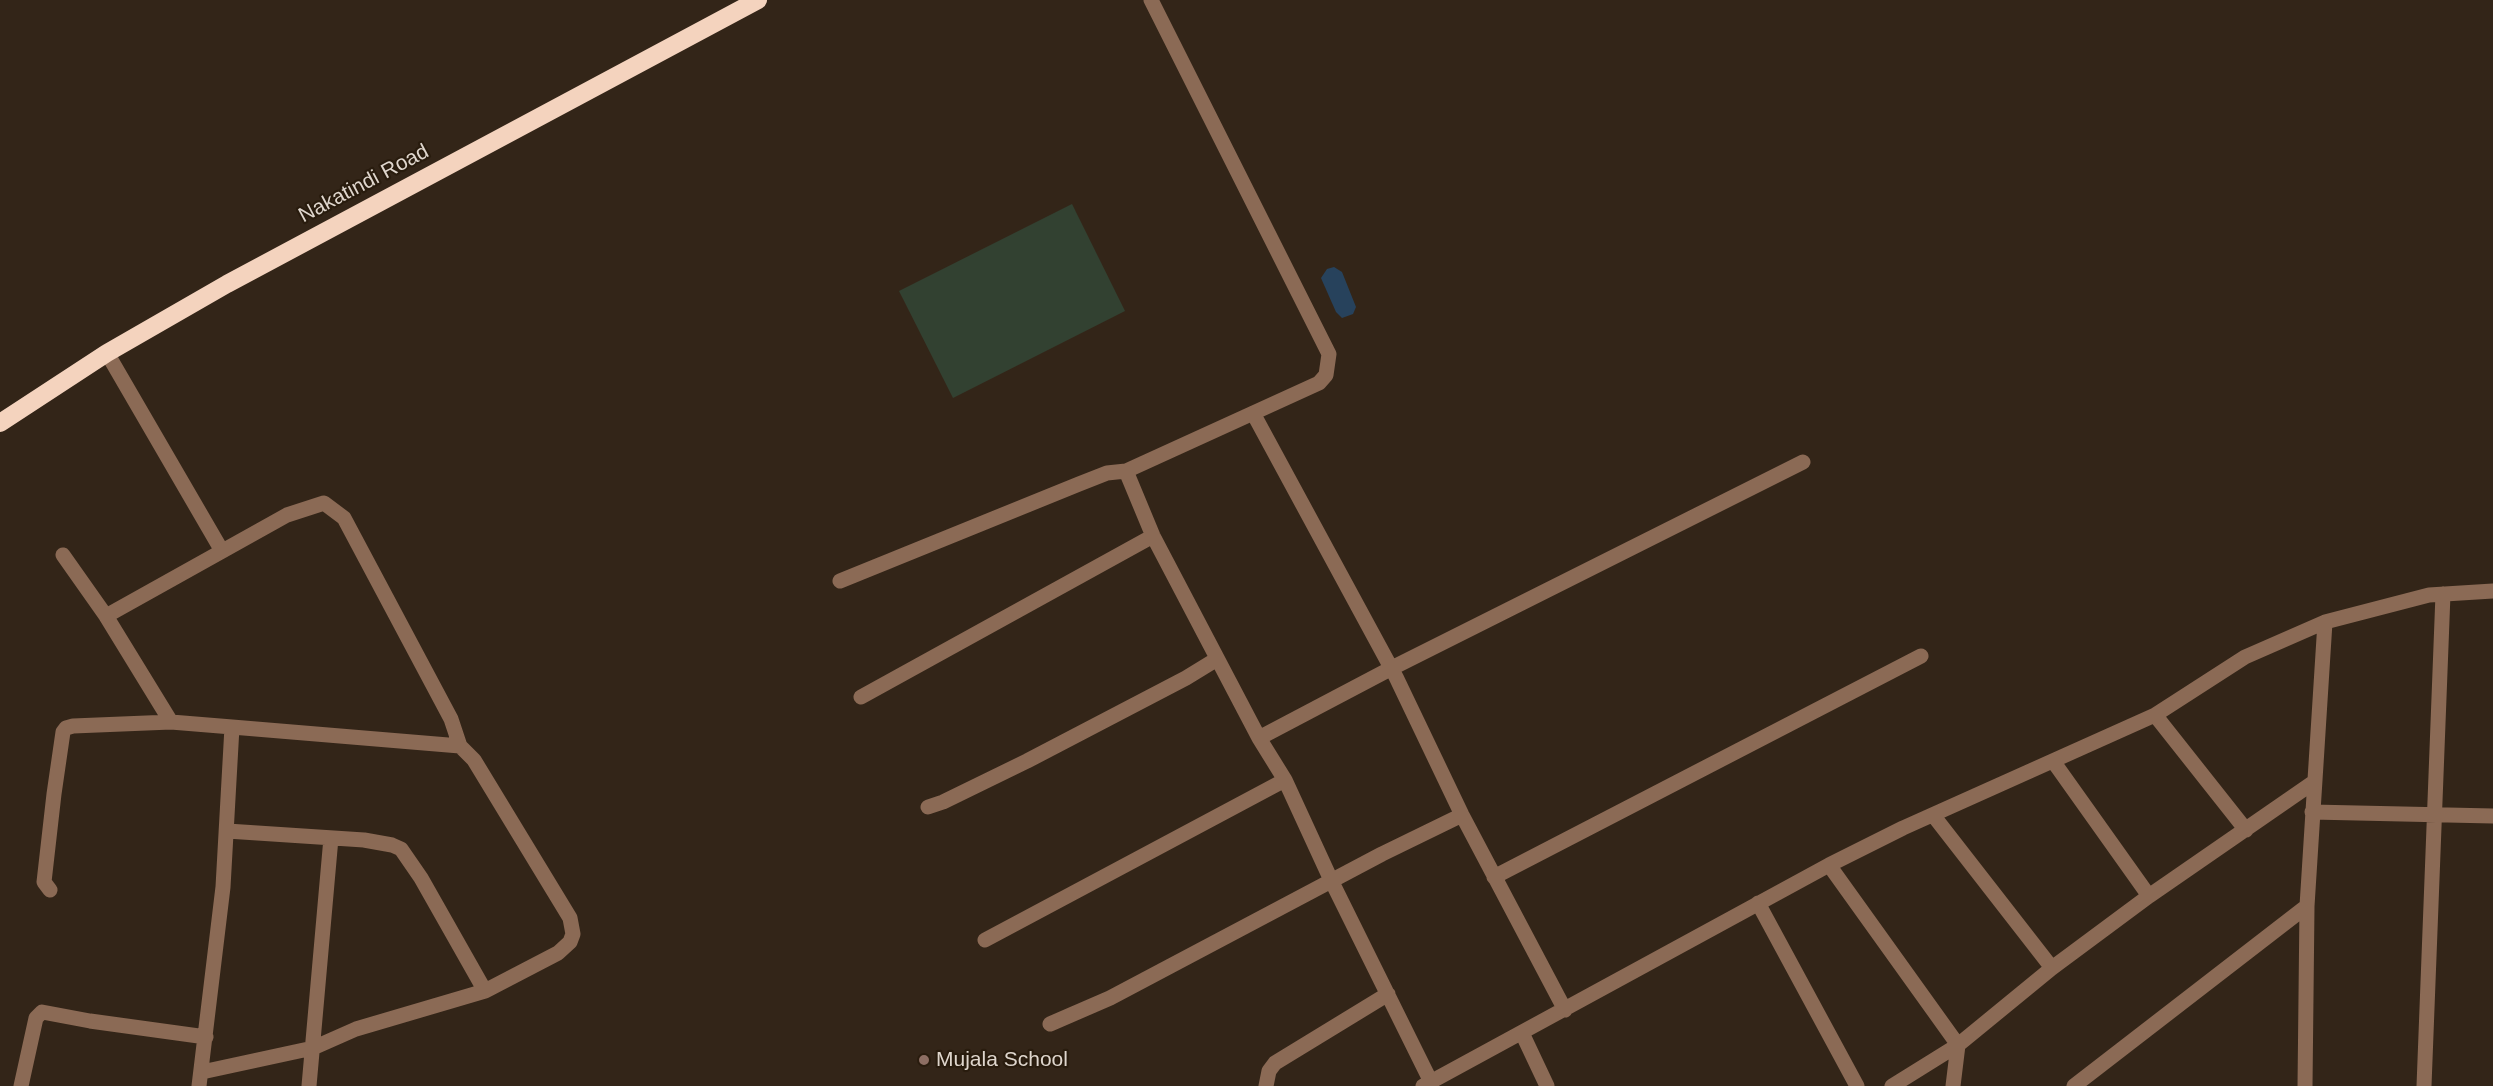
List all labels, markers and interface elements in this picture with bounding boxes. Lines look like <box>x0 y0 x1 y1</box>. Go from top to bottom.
street label: Nakatindi Road <box>295 139 433 229</box>
place label: Mujala School <box>936 1047 1068 1073</box>
marker: Mujala School <box>917 1053 931 1067</box>

